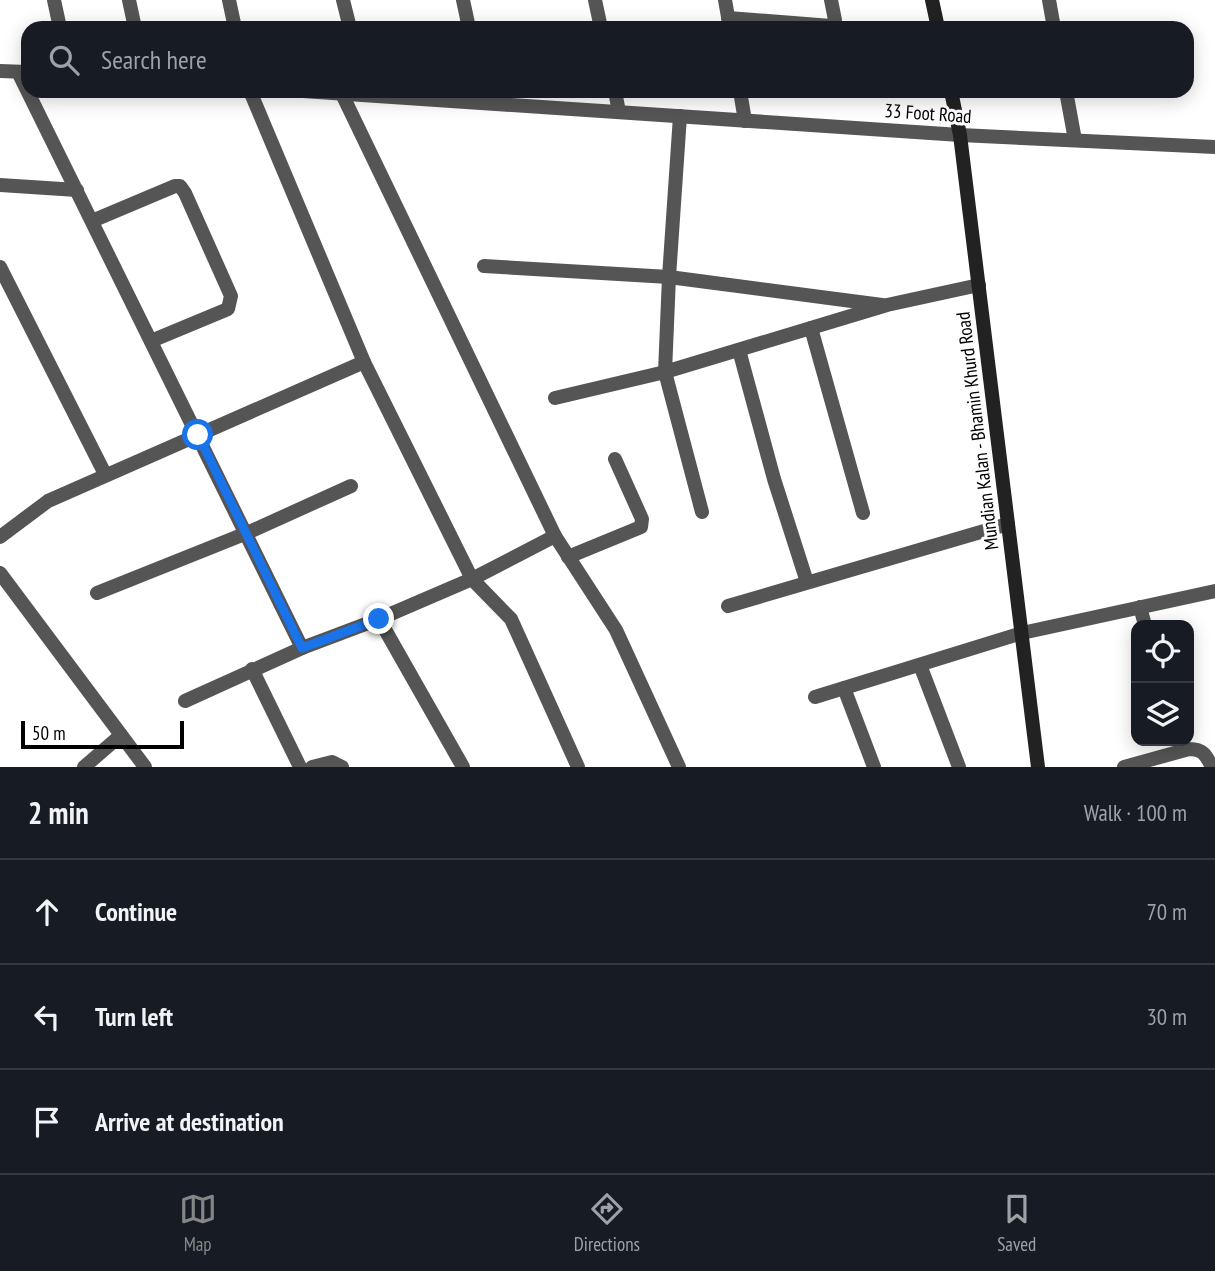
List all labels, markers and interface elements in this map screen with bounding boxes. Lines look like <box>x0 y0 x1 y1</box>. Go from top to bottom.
search box <box>21 21 1194 98</box>
icon: search <box>45 41 83 79</box>
text: Search here <box>101 43 207 76</box>
street label: 33 Foot Road <box>884 98 972 128</box>
street label: Mundian Kalan - Bhamin Khurd Road <box>950 311 1004 551</box>
route start <box>182 419 213 450</box>
route end <box>363 603 394 634</box>
map controls <box>1131 620 1194 746</box>
button: locate <box>1131 620 1194 683</box>
button: layers <box>1131 683 1194 746</box>
scale bar <box>21 718 184 750</box>
text: 50 m <box>32 721 66 745</box>
text: 2 min <box>28 793 89 832</box>
text: Walk · 100 m <box>1084 798 1187 827</box>
icon: ahead <box>28 893 66 931</box>
text: Continue <box>95 895 177 928</box>
text: 70 m <box>1146 897 1187 926</box>
icon: left <box>28 998 66 1036</box>
text: Turn left <box>95 1000 173 1033</box>
text: 30 m <box>1146 1002 1187 1031</box>
icon: arrive <box>28 1103 66 1141</box>
text: Arrive at destination <box>95 1105 284 1138</box>
tab: Map <box>179 1190 217 1256</box>
tab: Directions <box>574 1190 640 1256</box>
tab: Saved <box>997 1190 1036 1256</box>

